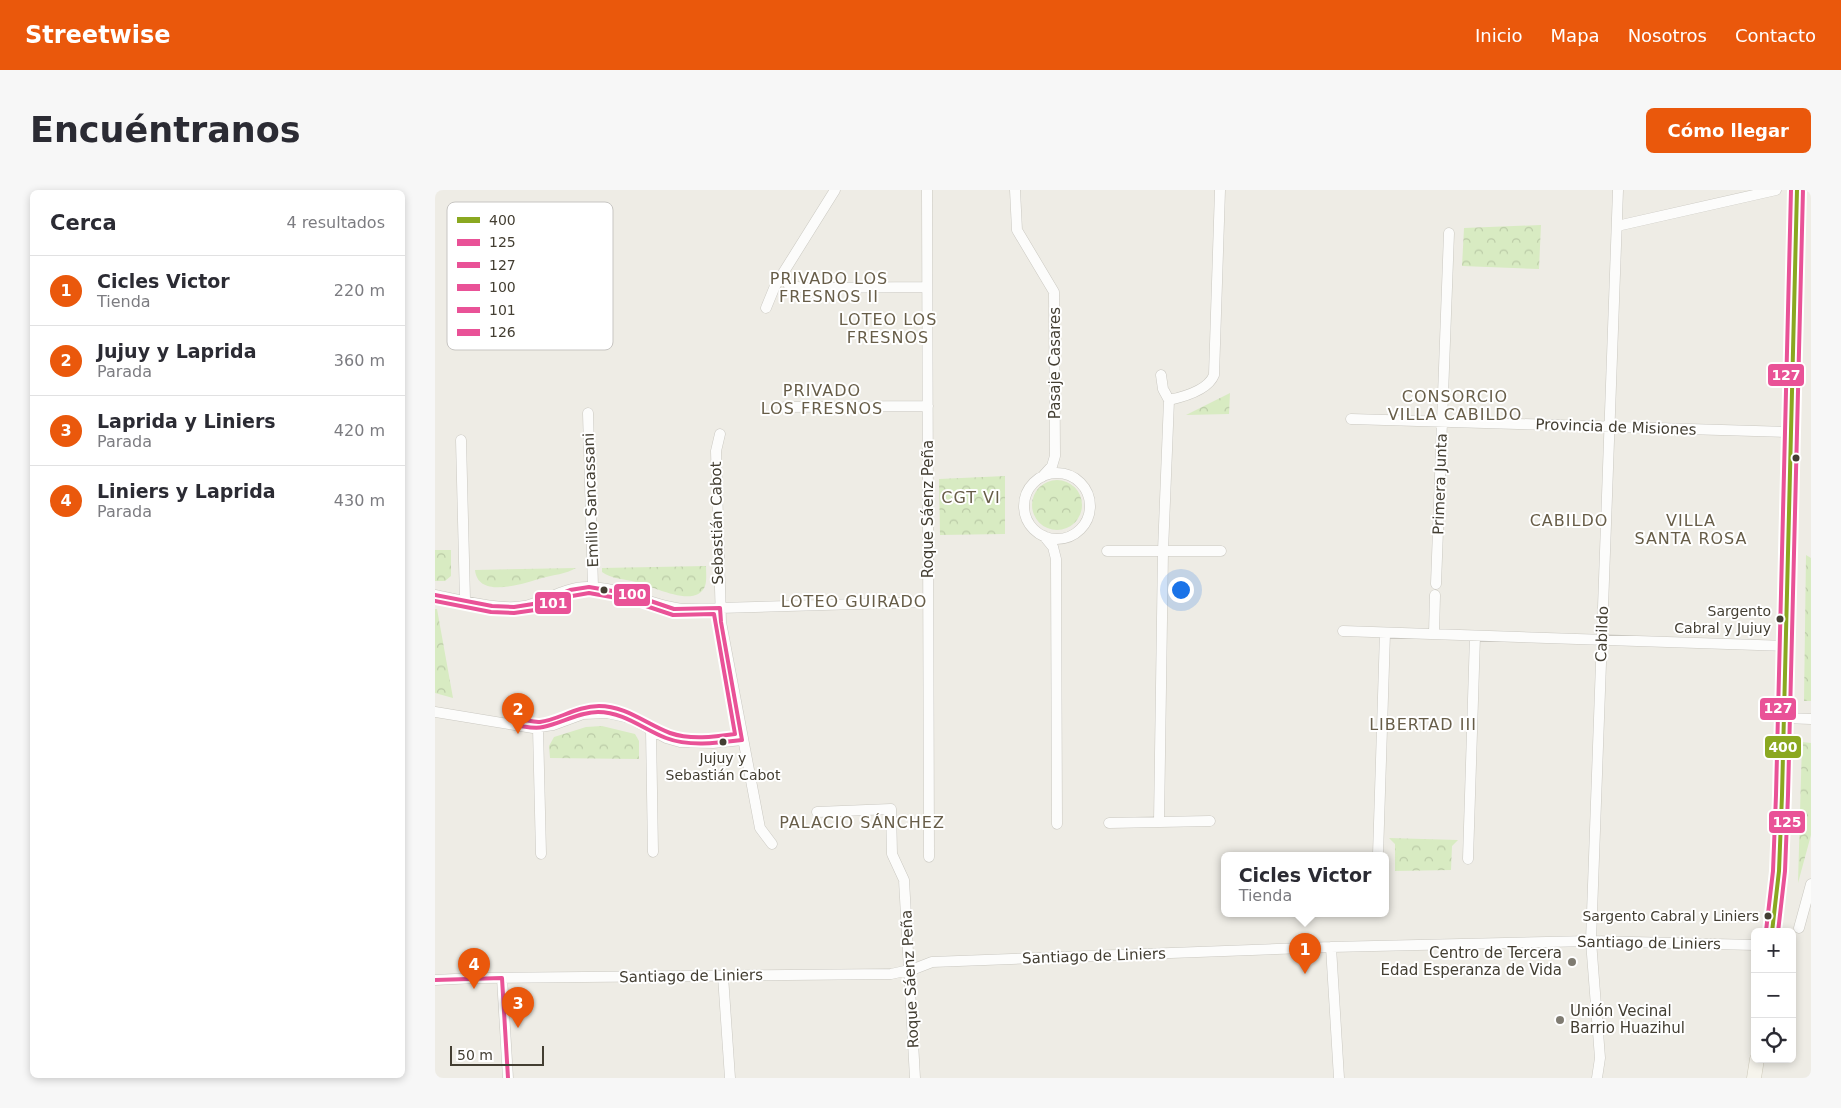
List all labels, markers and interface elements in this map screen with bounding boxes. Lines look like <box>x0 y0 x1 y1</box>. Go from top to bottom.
text: Streetwise <box>25 21 171 49</box>
text: Inicio <box>1475 25 1523 46</box>
text: Mapa <box>1551 25 1600 46</box>
text: Nosotros <box>1628 25 1707 46</box>
text: Contacto <box>1735 25 1816 46</box>
button: Cómo llegar <box>1646 108 1811 153</box>
text: Encuéntranos <box>30 110 301 150</box>
legend <box>447 202 613 350</box>
text: Cerca <box>50 211 117 235</box>
text: 400 <box>489 212 516 228</box>
text: 4 resultados <box>286 213 385 232</box>
text: 125 <box>489 234 516 250</box>
text: 127 <box>489 257 516 273</box>
district label: PRIVADO LOS FRESNOS II <box>770 269 888 306</box>
text: Cicles Victor <box>97 270 230 292</box>
text: 100 <box>489 279 516 295</box>
text: 1 <box>60 281 72 300</box>
text: 220 m <box>334 281 385 300</box>
text: Tienda <box>97 292 151 311</box>
text: 101 <box>489 302 516 318</box>
street label: Pasaje Casares <box>1046 307 1064 419</box>
district label: LOTEO LOS FRESNOS <box>839 310 937 347</box>
text: 126 <box>489 324 516 340</box>
text: Jujuy y Laprida <box>97 340 256 362</box>
text: 2 <box>60 351 72 370</box>
text: 360 m <box>334 351 385 370</box>
text: Parada <box>97 362 152 381</box>
line badge: 127 <box>1767 363 1805 387</box>
text: 127 <box>1771 367 1801 383</box>
district label: PRIVADO LOS FRESNOS <box>761 381 883 418</box>
district label: CONSORCIO VILLA CABILDO <box>1388 387 1522 424</box>
text: Laprida y Liniers <box>97 410 276 432</box>
street label: Provincia de Misiones <box>1535 415 1697 439</box>
text: 3 <box>60 421 72 440</box>
text: 420 m <box>334 421 385 440</box>
text: Parada <box>97 432 152 451</box>
street label: Emilio Sancassani <box>580 432 602 568</box>
street label: Primera Junta <box>1429 433 1451 535</box>
street label: Roque Sáenz Peña <box>919 440 937 578</box>
unlabelled marker <box>1791 453 1801 463</box>
street label: Sebastián Cabot <box>707 461 727 585</box>
text: Liniers y Laprida <box>97 480 276 502</box>
district label: CGT VI <box>941 488 1001 507</box>
text: 4 <box>60 491 72 510</box>
text: 430 m <box>334 491 385 510</box>
text: Parada <box>97 502 152 521</box>
district label: CABILDO <box>1530 511 1608 530</box>
district label: VILLA SANTA ROSA <box>1634 511 1748 548</box>
your location <box>1168 577 1194 603</box>
line badge: 100 <box>613 583 651 607</box>
unlabelled marker <box>599 585 609 595</box>
text: 100 <box>617 586 647 602</box>
line badge: 101 <box>534 591 572 615</box>
district label: LOTEO GUIRADO <box>781 592 927 611</box>
text: 101 <box>538 595 568 611</box>
place label: Sargento Cabral y Jujuy <box>1674 603 1771 636</box>
street label: Cabildo <box>1592 606 1612 662</box>
marker: Sargento Cabral y Jujuy <box>1775 614 1785 624</box>
pin: 2 <box>502 693 534 734</box>
line badge: 127 <box>1759 697 1797 721</box>
text: 127 <box>1763 700 1793 716</box>
district label: LIBERTAD III <box>1369 715 1477 734</box>
line badge: 400 <box>1764 735 1802 759</box>
marker: Jujuy y Sebastián Cabot <box>718 737 728 747</box>
text: 400 <box>1768 739 1798 755</box>
place label: Jujuy y Sebastián Cabot <box>666 750 781 783</box>
line badge: 125 <box>1768 810 1806 834</box>
district label: PALACIO SÁNCHEZ <box>779 813 945 832</box>
text: 125 <box>1772 814 1802 830</box>
popup <box>1221 852 1389 917</box>
text: Cicles Victor <box>1239 864 1371 886</box>
text: Tienda <box>1239 886 1292 905</box>
place label: Sargento Cabral y Liniers <box>1582 908 1759 924</box>
street label: Roque Sáenz Peña <box>897 909 923 1049</box>
marker: Sargento Cabral y Liniers <box>1763 911 1773 921</box>
map controls <box>1751 928 1796 1063</box>
button: + <box>1751 928 1796 973</box>
pin: 1 <box>1289 933 1321 974</box>
street label: Santiago de Liniers <box>1577 933 1721 953</box>
street label: Santiago de Liniers <box>1022 944 1166 968</box>
place label: Centro de Tercera Edad Esperanza de Vida <box>1380 944 1562 979</box>
pin: 4 <box>458 948 490 989</box>
marker: Centro de Tercera Edad Esperanza de Vida <box>1566 956 1578 968</box>
street label: Santiago de Liniers <box>619 966 763 986</box>
button: − <box>1751 973 1796 1018</box>
pin: 3 <box>502 987 534 1028</box>
place label: Unión Vecinal Barrio Huazihul <box>1570 1002 1685 1037</box>
marker: Unión Vecinal Barrio Huazihul <box>1554 1014 1566 1026</box>
button: locate <box>1751 1018 1796 1063</box>
scale bar <box>450 1043 544 1066</box>
text: 50 m <box>457 1047 493 1063</box>

